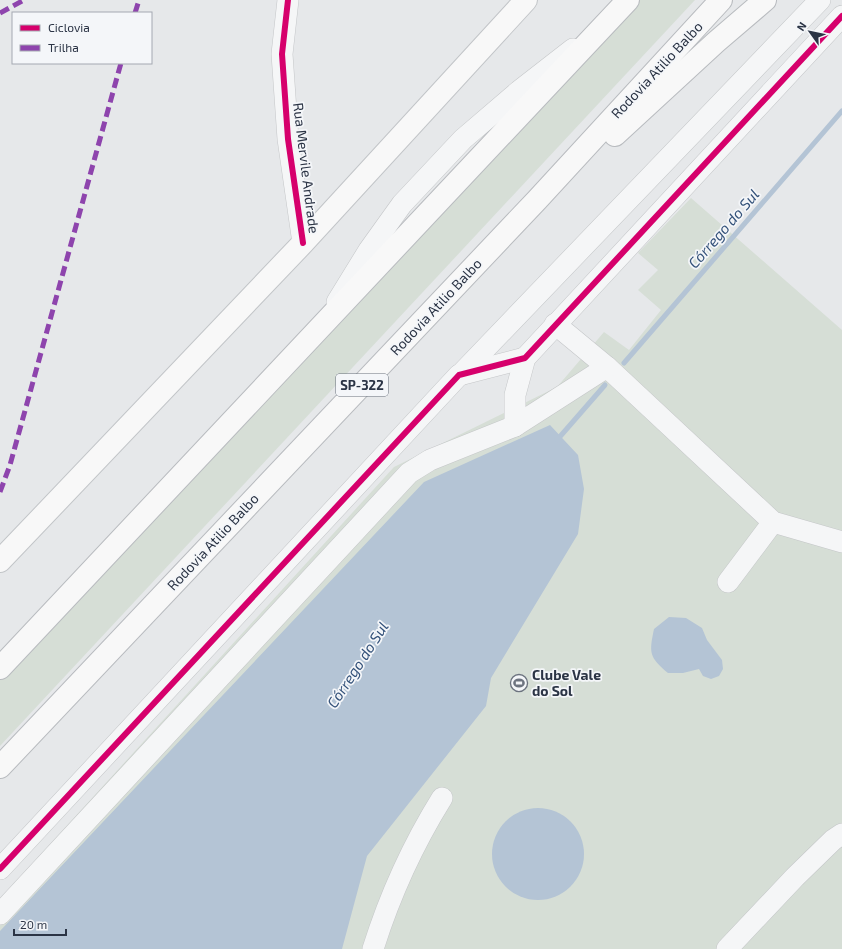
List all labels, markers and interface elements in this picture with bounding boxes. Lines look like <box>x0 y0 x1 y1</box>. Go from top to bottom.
legend <box>12 12 152 64</box>
north arrow <box>790 12 830 52</box>
street label: Rodovia Atilio Balbo <box>607 18 706 122</box>
text: N <box>794 19 809 33</box>
text: Ciclovia <box>48 20 90 34</box>
text: Trilha <box>48 40 79 54</box>
street label: Rua Mervile Andrade <box>290 101 323 234</box>
water label: Córrego do Sul <box>684 185 762 272</box>
street label: Rodovia Atilio Balbo <box>386 255 485 359</box>
road number: SP-322 <box>336 374 388 396</box>
street label: Rodovia Atilio Balbo <box>163 490 262 594</box>
water label: Córrego do Sul <box>323 618 392 711</box>
place label: Clube Vale do Sol <box>532 666 601 699</box>
sports icon: Clube Vale do Sol <box>509 673 529 693</box>
scale bar <box>14 911 66 937</box>
text: 20 m <box>20 917 47 931</box>

